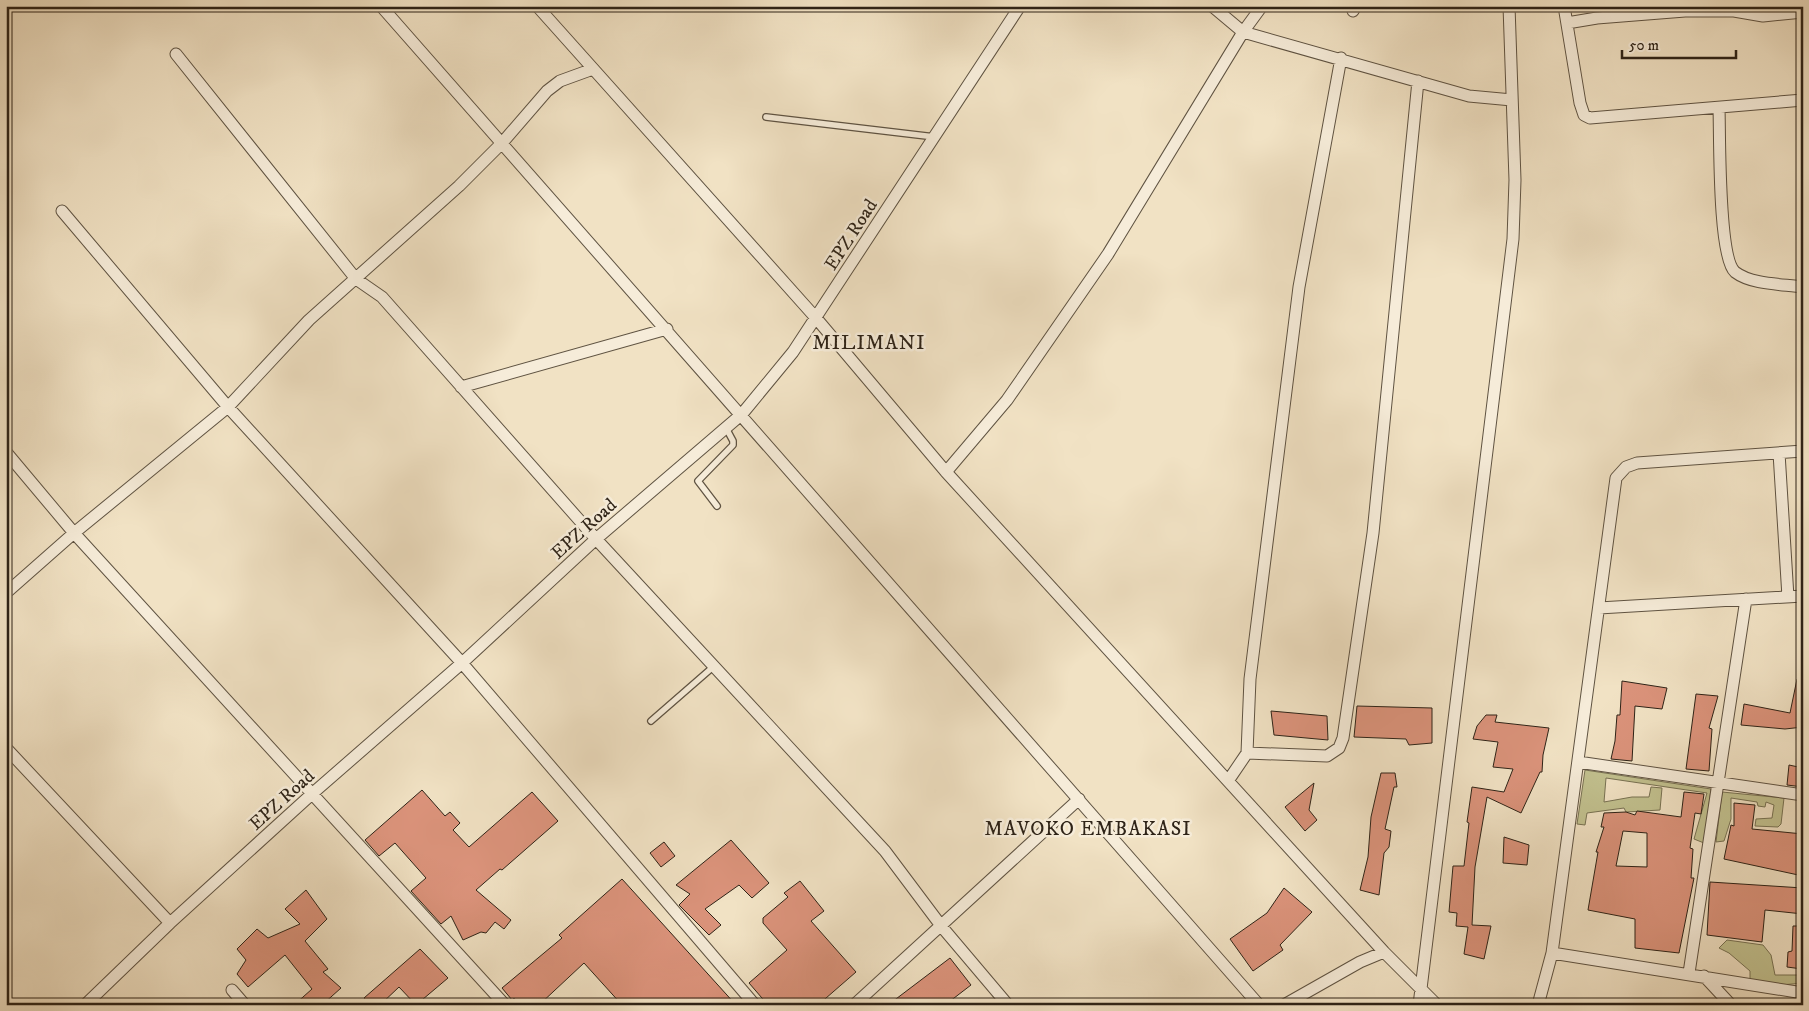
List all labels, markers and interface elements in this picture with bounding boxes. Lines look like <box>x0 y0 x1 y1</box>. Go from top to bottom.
scale bar <box>1622 28 1735 60</box>
text: 50 m <box>1629 36 1659 55</box>
street label: EPZ Road <box>820 195 883 275</box>
district label: MILIMANI <box>813 331 925 356</box>
street label: EPZ Road <box>547 493 622 564</box>
street label: EPZ Road <box>245 764 320 835</box>
district label: MAVOKO EMBAKASI <box>984 817 1192 842</box>

